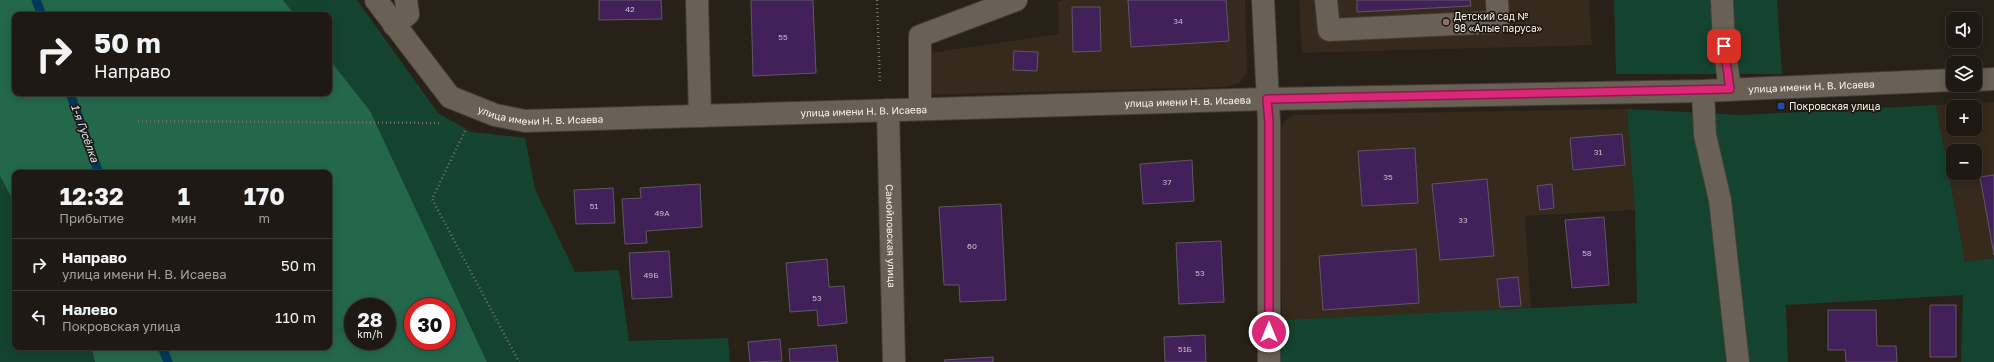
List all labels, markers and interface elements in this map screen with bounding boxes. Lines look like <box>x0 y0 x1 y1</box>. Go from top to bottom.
house number: 42 <box>625 4 635 14</box>
place label: Детский сад № 98 «Алые паруса» <box>1454 10 1543 34</box>
map controls <box>1946 12 1982 180</box>
button: sound <box>1946 12 1982 48</box>
house number: 34 <box>1173 16 1183 26</box>
marker: Детский сад № 98 «Алые паруса» <box>1441 17 1451 27</box>
text: 50 m <box>94 26 161 59</box>
icon: right <box>28 28 80 80</box>
pin <box>1707 29 1741 63</box>
house number: 55 <box>778 32 788 42</box>
icon: arrive <box>1713 35 1735 57</box>
button: layers <box>1946 56 1982 92</box>
text: Направо <box>94 60 171 82</box>
street label: улица имени Н. В. Исаева <box>1748 77 1875 95</box>
street label: улица имени Н. В. Исаева <box>1124 93 1251 109</box>
place label: Покровская улица <box>1789 100 1880 112</box>
button: + <box>1946 100 1982 136</box>
marker: Покровская улица <box>1776 101 1786 111</box>
water label: 1-я Гусёлка <box>68 102 102 165</box>
street label: улица имени Н. В. Исаева <box>476 103 603 127</box>
street label: улица имени Н. В. Исаева <box>800 103 927 119</box>
button: − <box>1946 144 1982 180</box>
house number: 31 <box>1594 147 1602 157</box>
house number: 35 <box>1383 172 1393 182</box>
house number: 37 <box>1163 177 1171 187</box>
text: 12:32 <box>60 181 124 210</box>
text: 1 <box>178 181 190 210</box>
text: 170 <box>244 181 285 210</box>
street label: Самойловская улица <box>884 184 898 288</box>
house number: 51 <box>590 201 598 211</box>
house number: 49А <box>654 208 670 218</box>
text: Прибытие <box>59 210 124 226</box>
text: мин <box>171 210 196 226</box>
text: m <box>258 210 270 226</box>
house number: 33 <box>1458 215 1468 225</box>
house number: 60 <box>967 241 977 251</box>
text: Направо <box>62 248 127 266</box>
house number: 58 <box>1582 248 1592 258</box>
icon: right <box>28 254 50 276</box>
text: 50 m <box>281 256 316 274</box>
text: улица имени Н. В. Исаева <box>62 266 227 282</box>
house number: 53 <box>1195 268 1205 278</box>
house number: 49Б <box>643 270 659 280</box>
house number: 53 <box>812 293 822 303</box>
speed limit sign: 30 <box>404 298 456 350</box>
text: Налево <box>62 300 118 318</box>
icon: left <box>28 306 50 328</box>
text: 28 <box>357 307 382 331</box>
text: 110 m <box>275 308 316 326</box>
position arrow <box>1248 311 1290 353</box>
text: Покровская улица <box>62 318 181 334</box>
text: km/h <box>357 328 383 340</box>
house number: 51Б <box>1178 344 1192 354</box>

